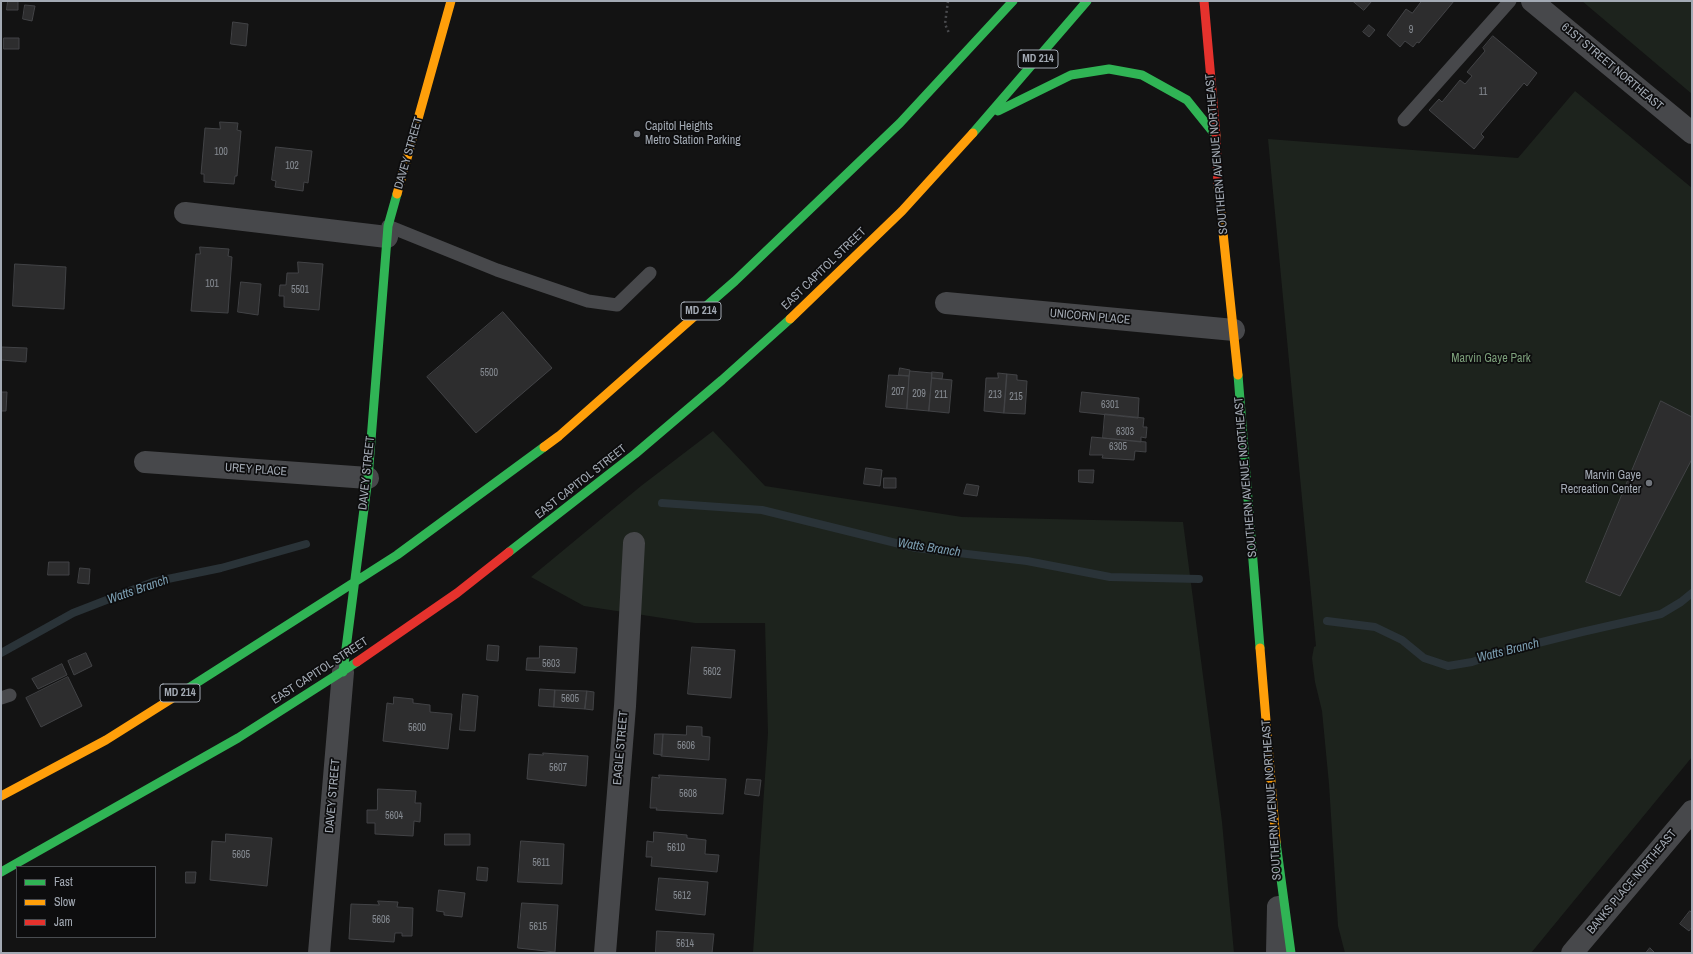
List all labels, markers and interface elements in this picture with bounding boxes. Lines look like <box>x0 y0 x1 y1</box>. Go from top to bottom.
street label: 61ST STREET NORTHEAST <box>1558 20 1666 114</box>
house number: 9 <box>1409 24 1413 36</box>
road number: MD 214 <box>1018 50 1058 68</box>
street label: SOUTHERN AVENUE NORTHEAST <box>1203 73 1231 235</box>
house number: 11 <box>1479 86 1487 98</box>
street label: DAVEY STREET <box>392 115 426 191</box>
place label: Capitol Heights Metro Station Parking <box>645 120 741 148</box>
marker: Capitol Heights Metro Station Parking <box>632 129 642 139</box>
house number: 100 <box>214 146 228 158</box>
house number: 102 <box>285 160 299 172</box>
street label: EAST CAPITOL STREET <box>779 225 869 313</box>
house number: 101 <box>205 278 219 290</box>
house number: 5501 <box>291 284 309 296</box>
road number: MD 214 <box>681 302 721 320</box>
street label: UNICORN PLACE <box>1049 306 1131 328</box>
park label: Marvin Gaye Park <box>1451 352 1531 366</box>
house number: 5500 <box>480 367 498 379</box>
house number: 207 <box>891 386 905 398</box>
house number: 209 <box>912 388 926 400</box>
house number: 211 <box>934 389 948 401</box>
house number: 213 <box>988 389 1002 401</box>
house number: 215 <box>1009 391 1023 403</box>
street label: SOUTHERN AVENUE NORTHEAST <box>1232 396 1260 558</box>
house number: 6301 <box>1101 399 1119 411</box>
house number: 6303 <box>1116 426 1134 438</box>
street label: DAVEY STREET <box>356 435 378 511</box>
house number: 6305 <box>1109 441 1127 453</box>
street label: EAST CAPITOL STREET <box>532 442 630 522</box>
street label: UREY PLACE <box>224 461 288 479</box>
place label: Marvin Gaye Recreation Center <box>1561 469 1641 497</box>
marker: Marvin Gaye Recreation Center <box>1644 478 1654 488</box>
water label: Watts Branch <box>896 535 962 561</box>
water label: Watts Branch <box>105 572 171 608</box>
street label: EAST CAPITOL STREET <box>269 634 371 708</box>
water label: Watts Branch <box>1475 636 1541 666</box>
house number: 5603 <box>542 658 560 670</box>
house number: 5602 <box>703 666 721 678</box>
road number: MD 214 <box>160 684 200 702</box>
house number: 5605 <box>561 693 579 705</box>
street label: EAGLE STREET <box>611 710 631 786</box>
street label: SOUTHERN AVENUE NORTHEAST <box>1259 719 1285 881</box>
house number: 5600 <box>408 722 426 734</box>
house number: 5606 <box>677 740 695 752</box>
street label: DAVEY STREET <box>323 758 343 834</box>
house number: 5607 <box>549 762 567 774</box>
house number: 5608 <box>679 788 697 800</box>
house number: 5604 <box>385 810 403 822</box>
street label: BANKS PLACE NORTHEAST <box>1584 827 1680 937</box>
house number: 5610 <box>667 842 685 854</box>
house number: 5605 <box>232 849 250 861</box>
house number: 5611 <box>532 857 550 869</box>
legend <box>16 866 156 938</box>
text: Fast <box>54 874 73 890</box>
house number: 5612 <box>673 890 691 902</box>
text: Slow <box>54 894 75 910</box>
text: Jam <box>54 914 73 930</box>
house number: 5606 <box>372 914 390 926</box>
house number: 5615 <box>529 921 547 933</box>
house number: 5614 <box>676 938 694 950</box>

